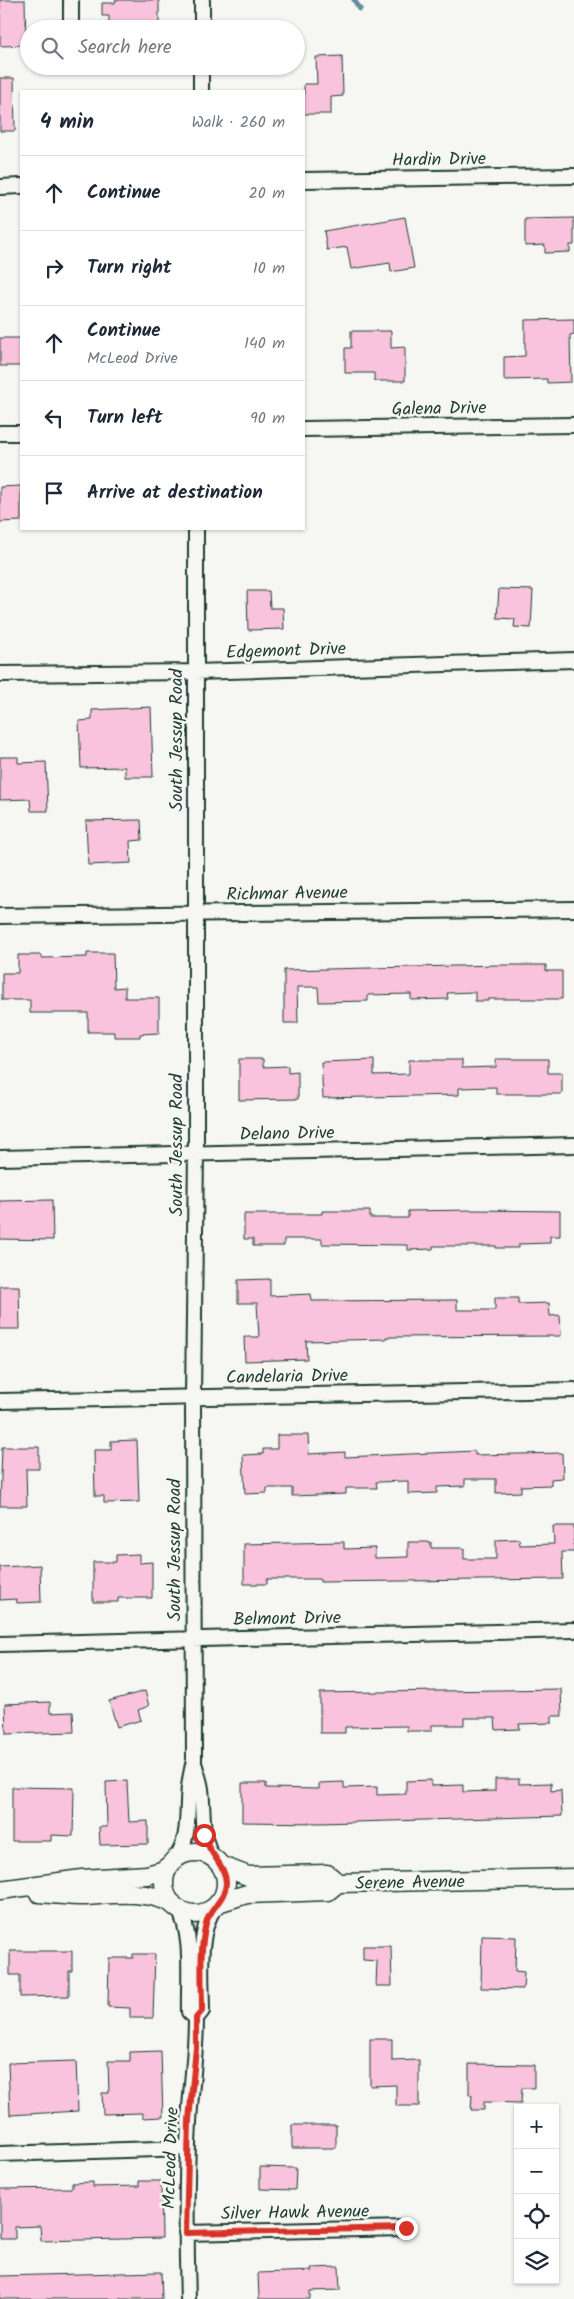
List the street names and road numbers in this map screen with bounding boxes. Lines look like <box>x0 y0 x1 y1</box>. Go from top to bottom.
street label: Hardin Drive <box>392 145 486 176</box>
street label: Galena Drive <box>391 394 487 425</box>
street label: Edgemont Drive <box>226 635 347 668</box>
street label: South Jessup Road <box>163 668 192 811</box>
street label: Richmar Avenue <box>226 879 348 910</box>
street label: South Jessup Road <box>163 1073 192 1216</box>
street label: Delano Drive <box>239 1119 335 1150</box>
street label: Candelaria Drive <box>226 1362 348 1393</box>
street label: South Jessup Road <box>161 1478 190 1621</box>
street label: Belmont Drive <box>233 1604 341 1635</box>
street label: Serene Avenue <box>355 1868 465 1899</box>
street label: McLeod Drive <box>155 2107 188 2210</box>
street label: Silver Hawk Avenue <box>221 2198 369 2229</box>

